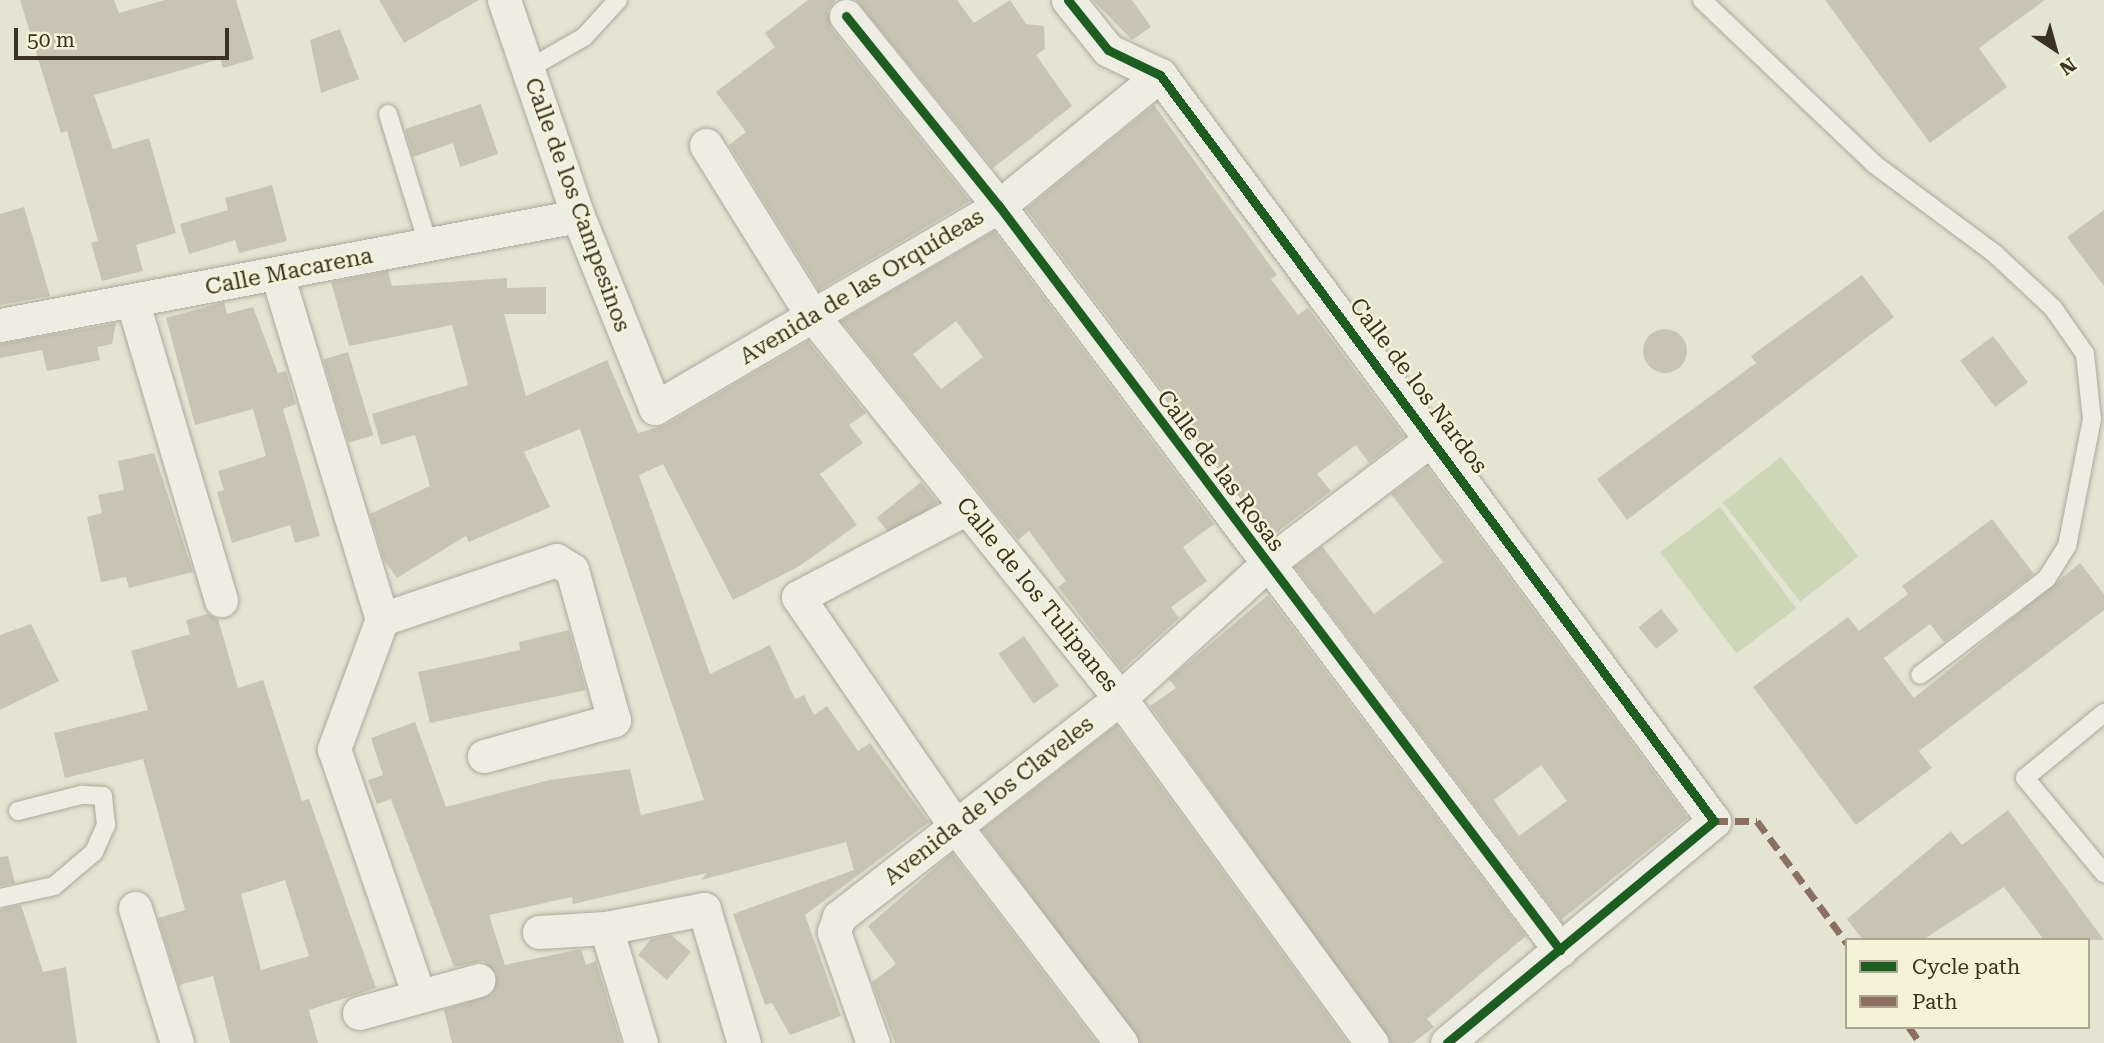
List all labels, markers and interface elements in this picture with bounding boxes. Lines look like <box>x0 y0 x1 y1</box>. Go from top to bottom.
scale bar <box>18 14 233 58</box>
north arrow <box>2020 14 2090 84</box>
text: 50 m <box>27 28 75 52</box>
text: N <box>2055 53 2080 80</box>
street label: Calle de los Campesinos <box>518 74 636 336</box>
street label: Avenida de las Orquídeas <box>735 203 989 371</box>
street label: Calle Macarena <box>203 242 375 302</box>
street label: Calle de los Nardos <box>1343 293 1493 479</box>
street label: Calle de las Rosas <box>1150 385 1290 557</box>
street label: Calle de los Tulipanes <box>950 492 1124 698</box>
street label: Avenida de los Claveles <box>879 711 1099 891</box>
legend <box>1845 938 2090 1029</box>
text: Cycle path <box>1912 955 2020 979</box>
text: Path <box>1912 990 1958 1014</box>

